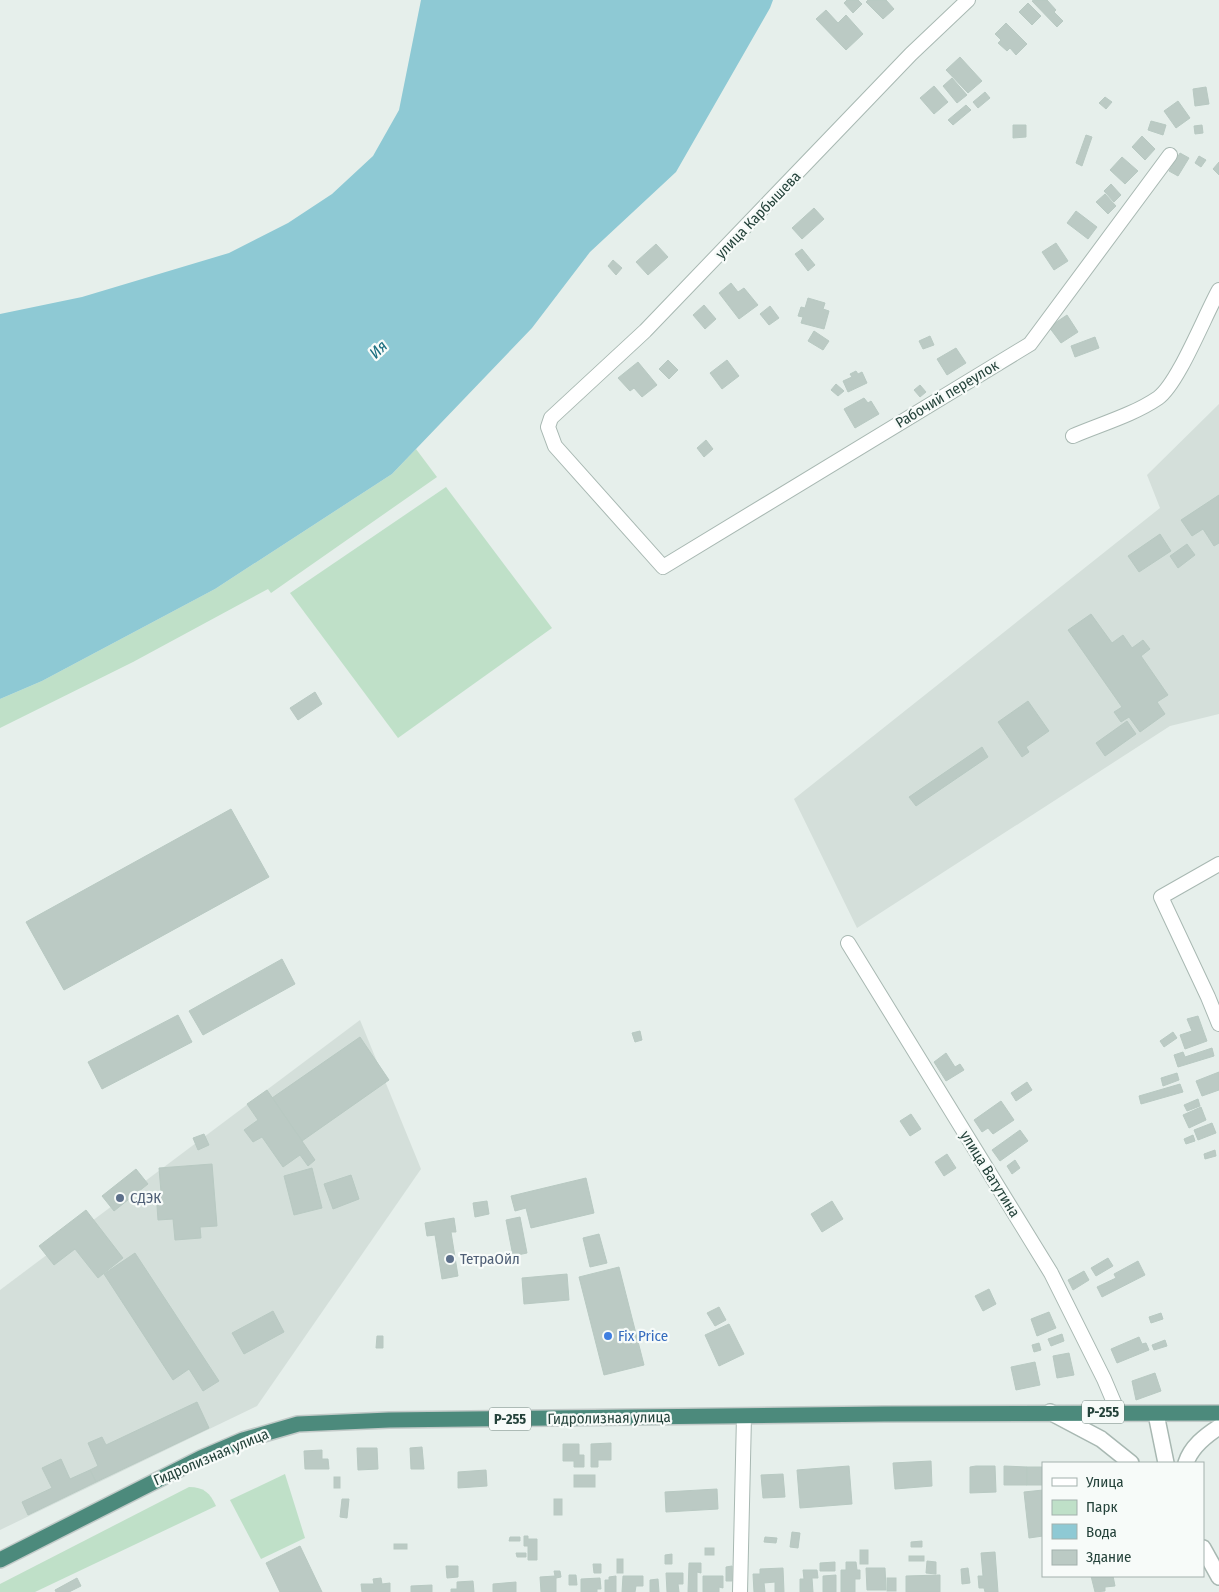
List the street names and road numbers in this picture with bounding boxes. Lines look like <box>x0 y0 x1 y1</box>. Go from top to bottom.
street label: улица Карбышева <box>712 167 804 263</box>
street label: Рабочий переулок <box>892 356 1002 432</box>
street label: улица Ватутина <box>956 1127 1024 1221</box>
road number: Р-255 <box>1082 1400 1124 1424</box>
road number: Р-255 <box>489 1408 531 1430</box>
street label: Гидролизная улица <box>547 1408 671 1428</box>
street label: Гидролизная улица <box>151 1425 271 1489</box>

